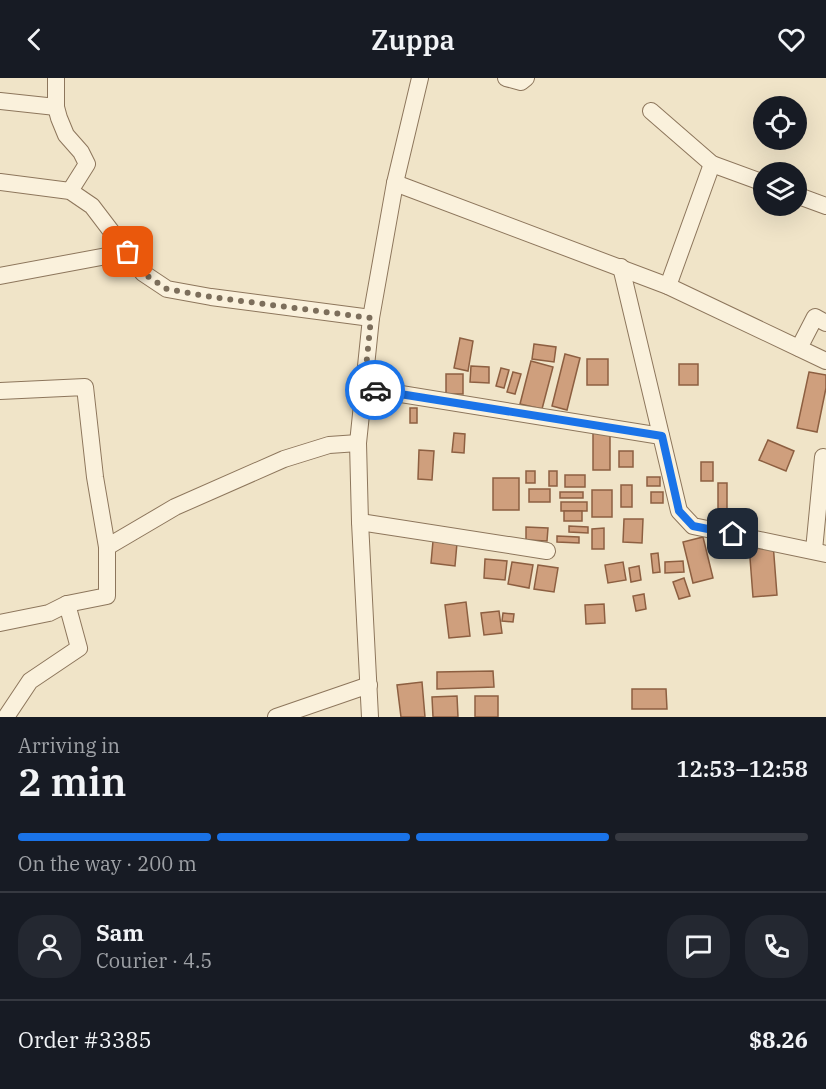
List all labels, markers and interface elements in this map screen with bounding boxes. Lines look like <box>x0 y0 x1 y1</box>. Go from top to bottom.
text: Zuppa <box>371 22 455 57</box>
icon: back <box>18 23 51 56</box>
icon: heart <box>775 23 808 56</box>
map controls <box>753 96 807 216</box>
button: locate <box>753 96 807 150</box>
button: layers <box>753 162 807 216</box>
pin <box>102 226 153 277</box>
icon: bag <box>111 235 144 268</box>
courier <box>345 360 405 420</box>
icon: car <box>359 374 392 407</box>
pin <box>707 508 758 559</box>
icon: home <box>716 517 749 550</box>
text: Arriving in <box>18 732 120 759</box>
text: 12:53–12:58 <box>676 754 808 783</box>
text: 2 min <box>18 756 126 807</box>
text: On the way · 200 m <box>18 850 197 877</box>
button: person <box>18 915 81 978</box>
button: chat <box>667 915 730 978</box>
button: phone <box>745 915 808 978</box>
text: Sam <box>96 918 144 947</box>
text: Courier · 4.5 <box>96 947 212 974</box>
text: Order #3385 <box>18 1025 152 1054</box>
text: $8.26 <box>749 1025 808 1054</box>

